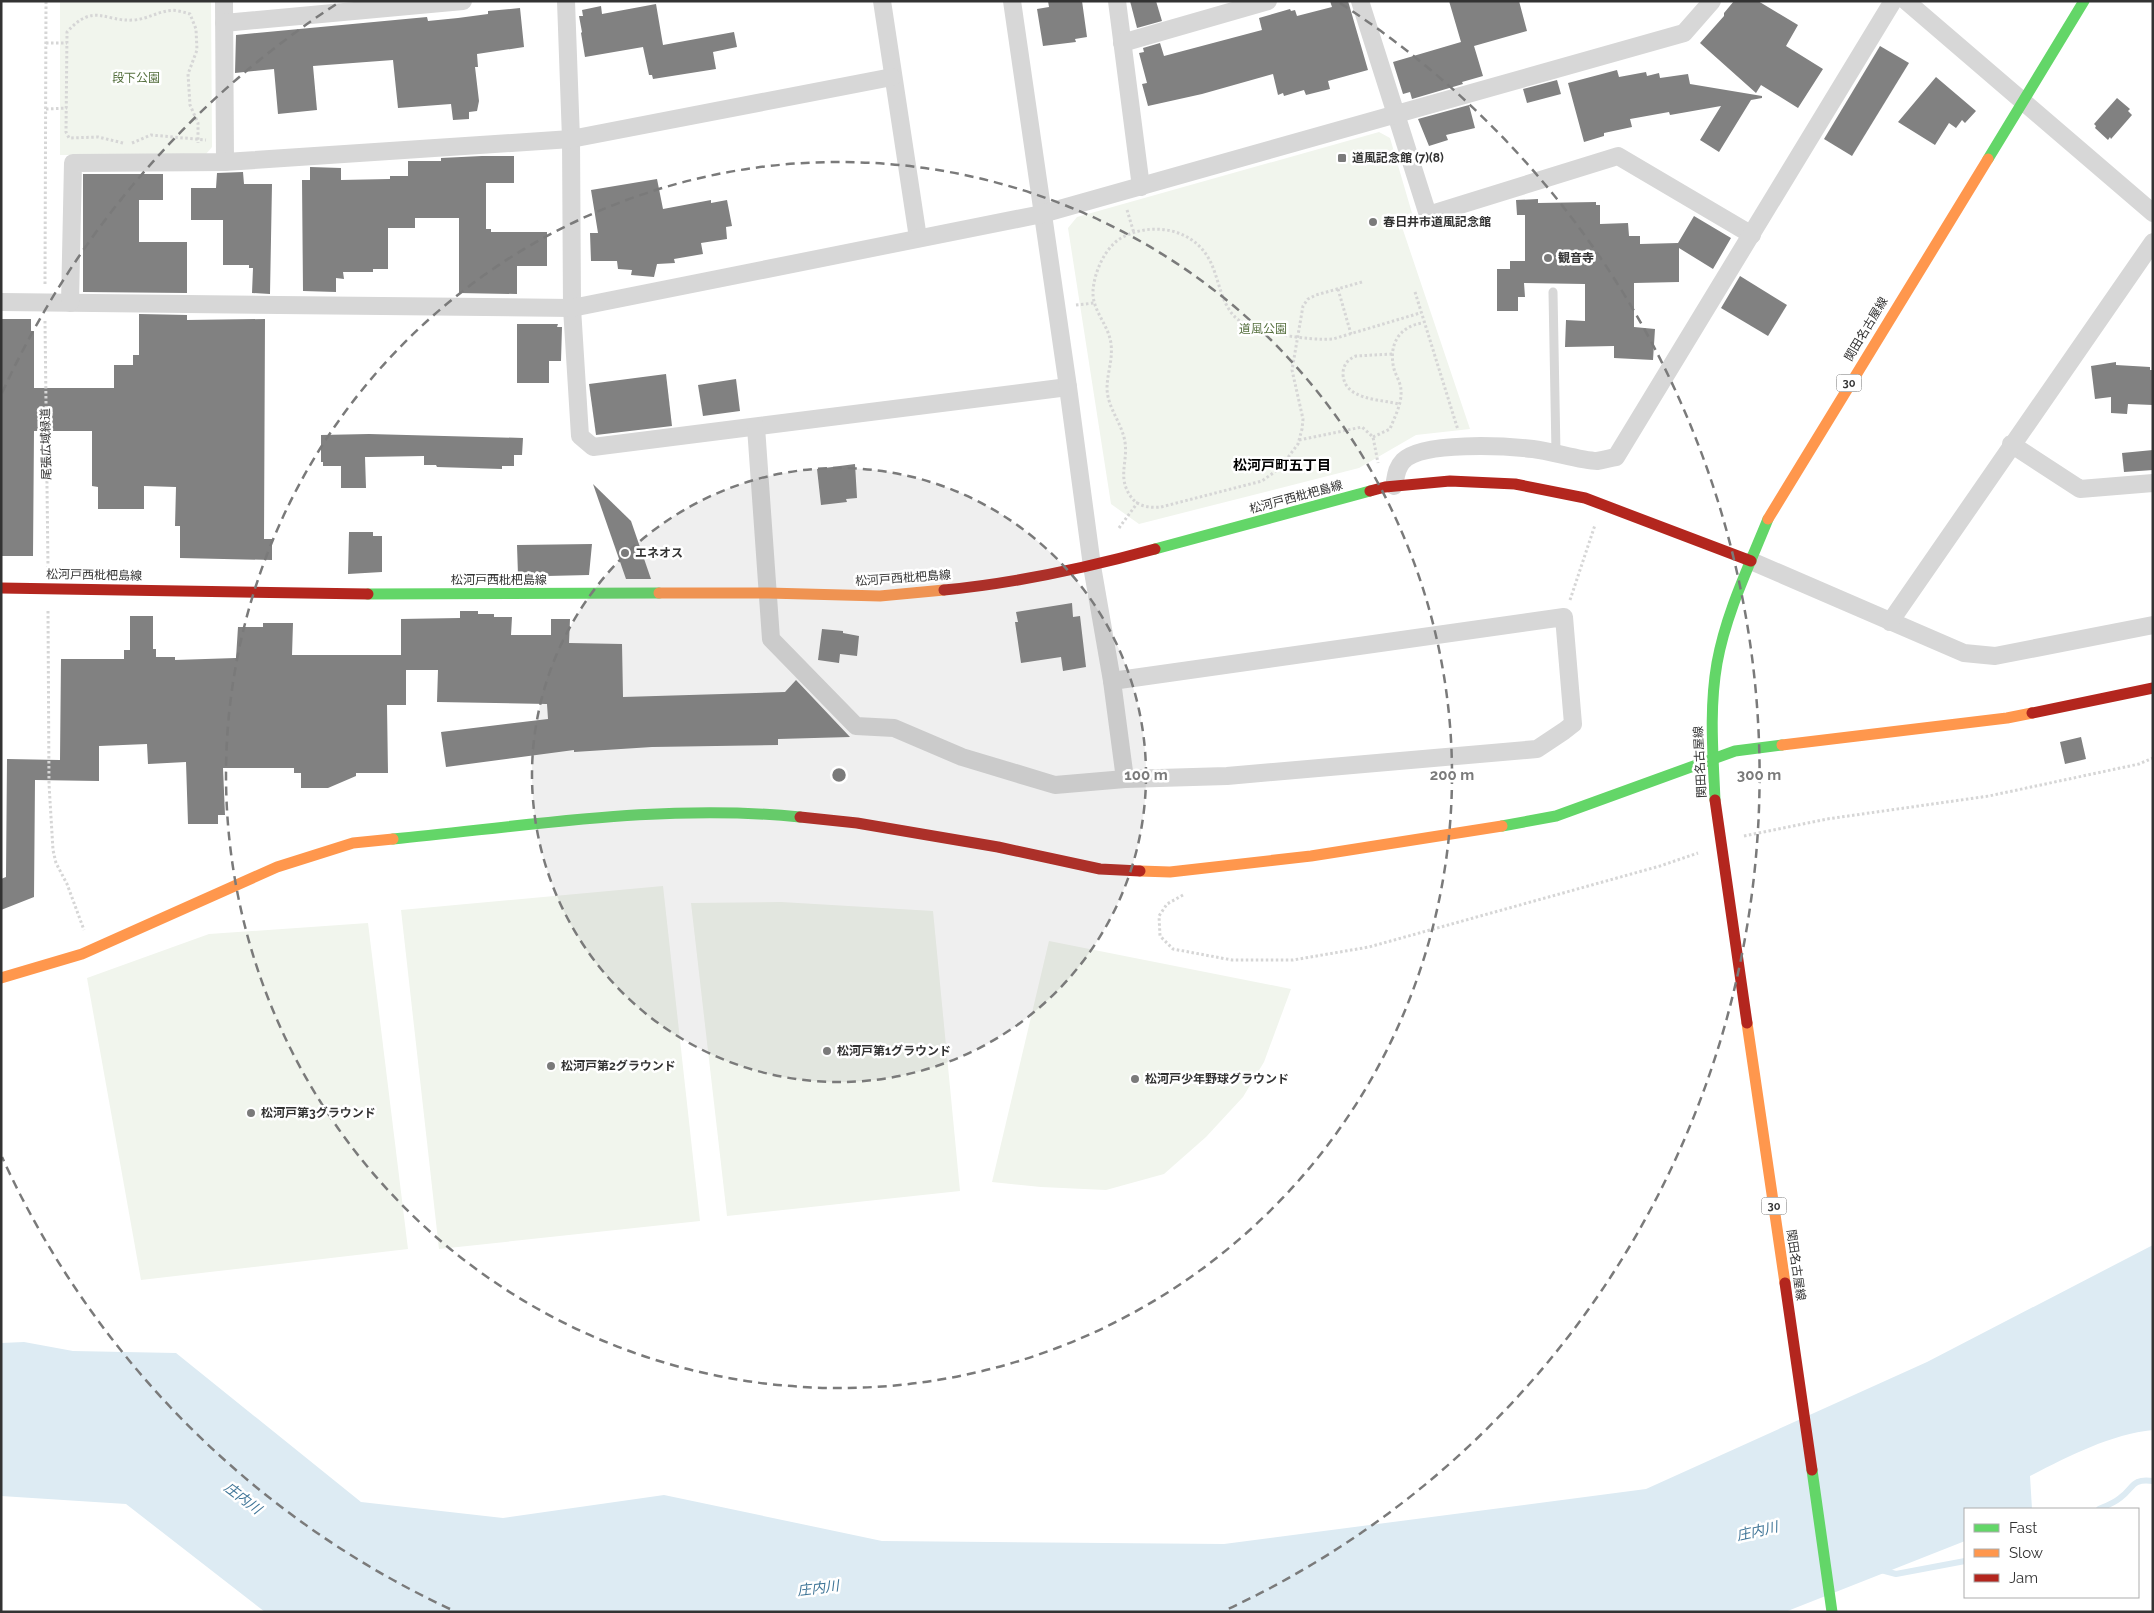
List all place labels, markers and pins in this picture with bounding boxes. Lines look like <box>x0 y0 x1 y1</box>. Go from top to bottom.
place label: 道風記念館 (7)(8) <box>1352 151 1444 165</box>
marker: 道風記念館 (7)(8) <box>1336 152 1348 164</box>
place label: 春日井市道風記念館 <box>1383 215 1491 229</box>
marker: 春日井市道風記念館 <box>1367 216 1379 228</box>
place label: 観音寺 <box>1558 251 1594 265</box>
marker: 観音寺 <box>1542 252 1554 264</box>
place label: エネオス <box>635 546 683 560</box>
marker: エネオス <box>619 547 631 559</box>
centre of rings <box>830 766 848 784</box>
place label: 松河戸第1グラウンド <box>837 1044 951 1058</box>
marker: 松河戸第1グラウンド <box>821 1045 833 1057</box>
place label: 松河戸第2グラウンド <box>561 1059 676 1073</box>
marker: 松河戸第2グラウンド <box>545 1060 557 1072</box>
place label: 松河戸少年野球グラウンド <box>1145 1072 1289 1086</box>
marker: 松河戸少年野球グラウンド <box>1129 1073 1141 1085</box>
place label: 松河戸第3グラウンド <box>261 1106 376 1120</box>
marker: 松河戸第3グラウンド <box>245 1107 257 1119</box>

